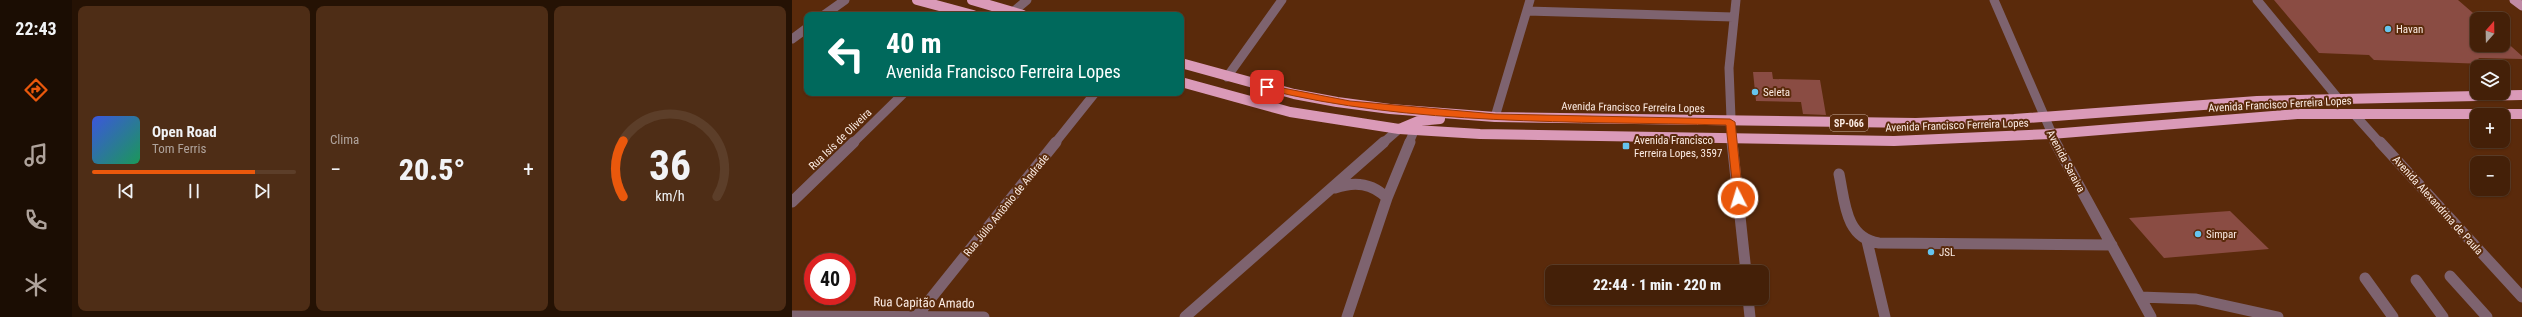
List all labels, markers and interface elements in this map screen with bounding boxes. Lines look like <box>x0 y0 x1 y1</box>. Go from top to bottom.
north arrow <box>2470 12 2510 52</box>
map controls <box>2470 12 2510 196</box>
text: 22:43 <box>15 18 57 39</box>
place label: Havan <box>2396 23 2423 36</box>
marker: Havan <box>2383 24 2393 34</box>
text: 40 m <box>886 27 942 60</box>
icon: left <box>820 28 872 80</box>
button: layers <box>2470 60 2510 100</box>
text: Avenida Francisco Ferreira Lopes <box>886 61 1121 82</box>
pin <box>1250 70 1284 104</box>
icon: directions <box>22 76 50 104</box>
icon: arrive <box>1256 76 1278 98</box>
place label: Seleta <box>1763 86 1790 99</box>
marker: Seleta <box>1750 87 1760 97</box>
street label: Avenida Francisco Ferreira Lopes <box>2208 94 2352 115</box>
street label: Avenida Francisco Ferreira Lopes <box>1561 100 1705 115</box>
street label: Rua Isís de Oliveira <box>806 106 874 173</box>
button: + <box>2470 108 2510 148</box>
road number: SP-066 <box>1830 115 1868 131</box>
street label: Avenida Francisco Ferreira Lopes <box>1885 116 2029 134</box>
text: Open Road <box>152 123 217 141</box>
street label: Avenida Saraiva <box>2044 128 2087 195</box>
text: Clima <box>330 132 359 147</box>
place label: Avenida Francisco Ferreira Lopes, 3597 <box>1634 134 1722 160</box>
text: 36 <box>649 140 691 189</box>
icon: music <box>22 141 50 169</box>
text: Tom Ferris <box>152 141 206 156</box>
marker: Avenida Francisco Ferreira Lopes, 3597 <box>1621 141 1631 151</box>
street label: Rua Júlio Antônio de Andrade <box>961 151 1052 259</box>
text: 20.5° <box>399 152 465 187</box>
street label: Avenida Alexandrina de Paula <box>2390 153 2485 257</box>
button: − <box>2470 156 2510 196</box>
text: − <box>330 157 341 182</box>
text: + <box>523 157 534 182</box>
position arrow <box>1717 177 1759 219</box>
icon: previous <box>115 180 137 202</box>
icon: pause <box>183 180 205 202</box>
icon: next <box>251 180 273 202</box>
text: km/h <box>655 187 685 203</box>
icon: phone <box>22 206 50 234</box>
place label: Simpar <box>2206 228 2237 241</box>
marker: Simpar <box>2193 229 2203 239</box>
place label: JSL <box>1939 246 1955 259</box>
marker: JSL <box>1926 247 1936 257</box>
speed limit sign: 40 <box>804 253 856 305</box>
icon: climate <box>22 271 50 299</box>
text: 22:44 · 1 min · 220 m <box>1593 276 1721 294</box>
street label: Rua Capitão Amado <box>873 294 975 311</box>

